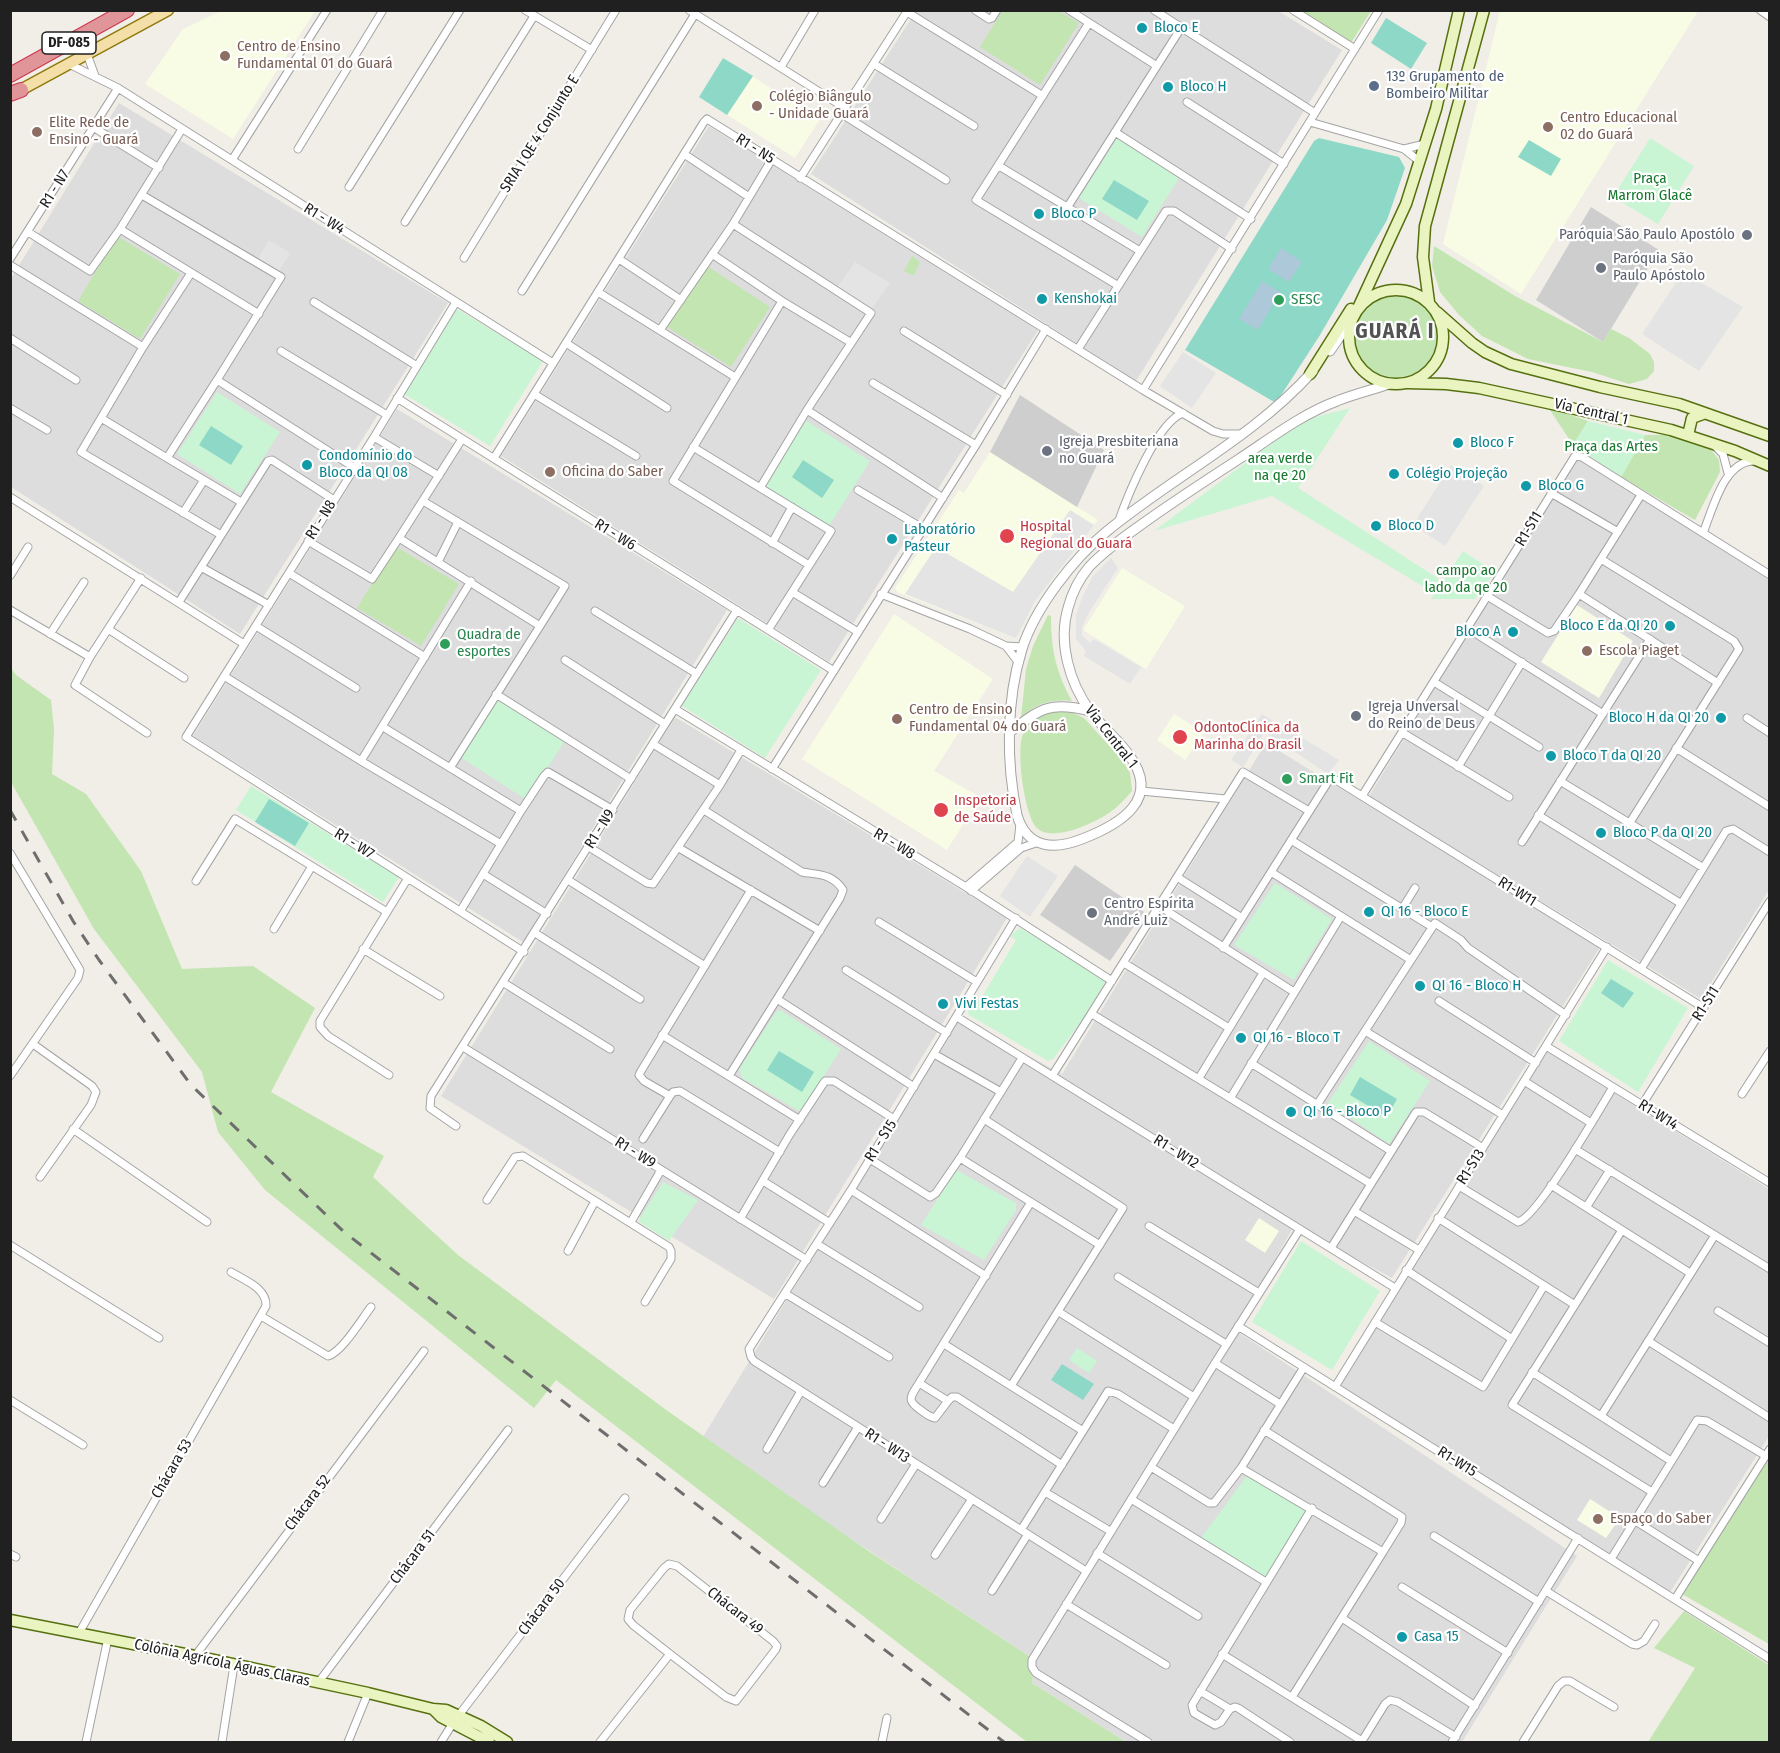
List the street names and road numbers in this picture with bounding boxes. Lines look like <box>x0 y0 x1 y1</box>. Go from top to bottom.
road number: DF-085 <box>42 32 96 54</box>
street label: SRIA I QE 4 Conjunto E <box>497 72 583 196</box>
street label: R1 - N5 <box>732 130 778 168</box>
street label: R1 - N7 <box>36 167 74 211</box>
street label: R1 - W4 <box>300 199 348 239</box>
street label: Via Central 1 <box>1552 395 1630 429</box>
street label: R1 - N8 <box>302 497 340 543</box>
street label: R1-S11 <box>1512 508 1546 550</box>
street label: R1 - W6 <box>591 515 639 555</box>
street label: Via Central 1 <box>1081 702 1141 772</box>
street label: R1 - N9 <box>581 806 619 852</box>
street label: R1 - W7 <box>331 825 377 863</box>
street label: R1 - W8 <box>870 825 918 863</box>
street label: R1-W11 <box>1494 873 1540 911</box>
street label: R1-S11 <box>1688 983 1724 1025</box>
street label: R1-W14 <box>1635 1096 1681 1134</box>
street label: R1 - S15 <box>861 1117 901 1165</box>
street label: R1 - W12 <box>1150 1131 1202 1173</box>
street label: R1 - W9 <box>611 1133 659 1173</box>
street label: R1-S13 <box>1453 1146 1489 1188</box>
street label: R1 - W13 <box>861 1425 913 1467</box>
street label: Chácara 53 <box>148 1436 196 1502</box>
street label: R1-W15 <box>1434 1443 1480 1481</box>
street label: Chácara 52 <box>281 1471 335 1535</box>
street label: Chácara 51 <box>387 1526 439 1588</box>
street label: Chácara 50 <box>515 1575 569 1639</box>
street label: Chácara 49 <box>703 1584 767 1638</box>
street label: Colônia Agrícola Águas Claras <box>132 1636 312 1690</box>

